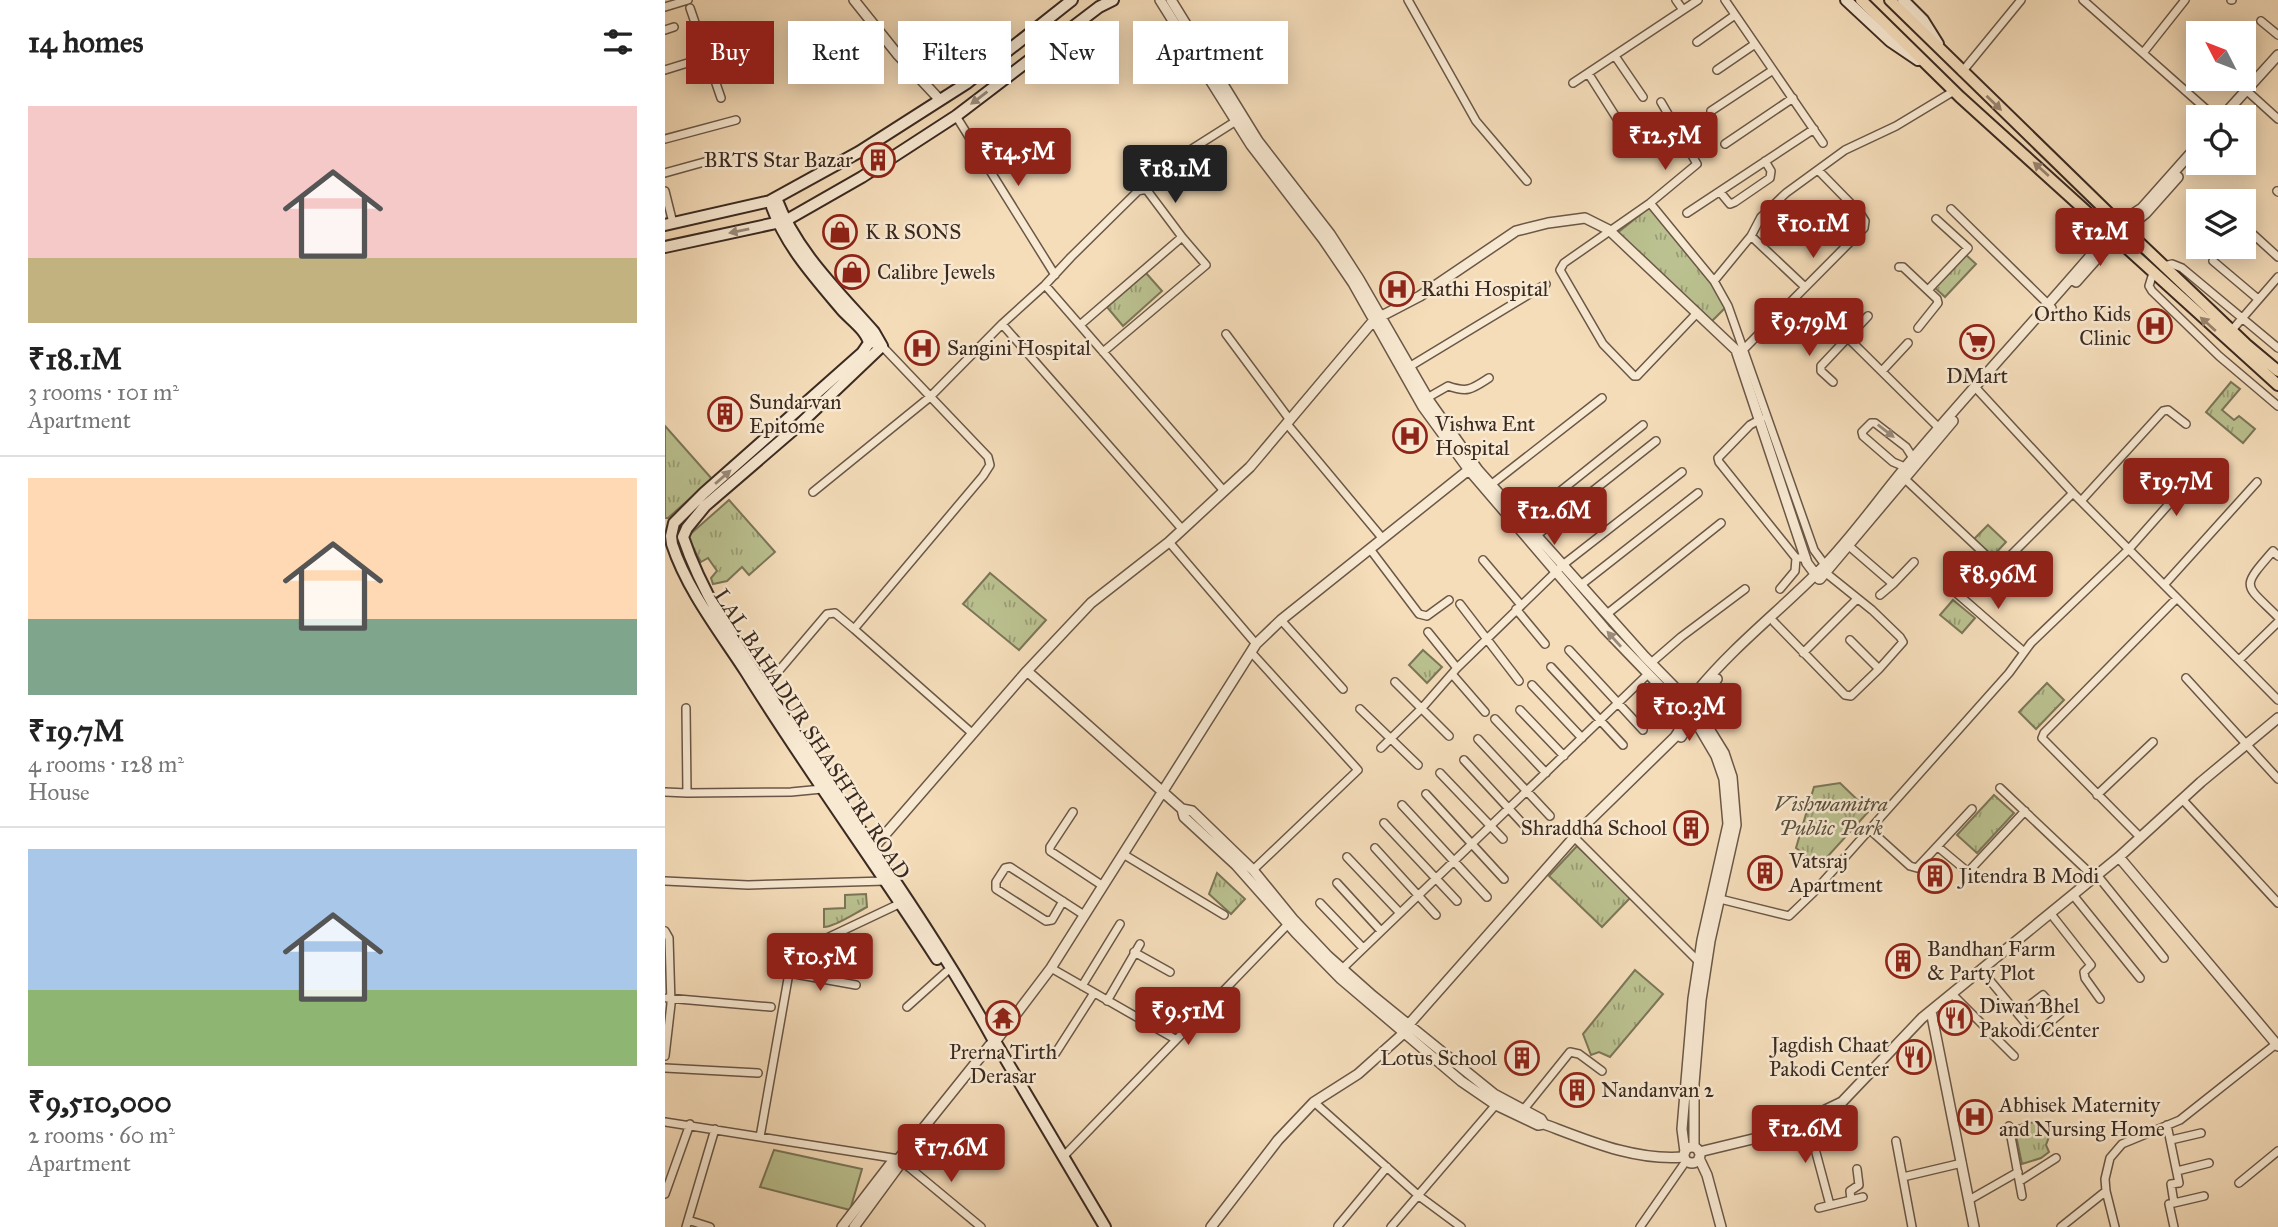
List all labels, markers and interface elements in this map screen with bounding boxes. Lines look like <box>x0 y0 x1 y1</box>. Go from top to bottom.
chip: Buy <box>686 21 774 84</box>
chip: Rent <box>788 21 884 84</box>
chip: Filters <box>898 21 1011 84</box>
chip: New <box>1025 21 1119 84</box>
chip: Apartment <box>1133 21 1288 84</box>
north arrow <box>2186 21 2256 91</box>
map controls <box>2186 21 2256 259</box>
icon: filters <box>599 23 637 61</box>
text: 14 homes <box>28 24 143 60</box>
one-way arrow <box>970 91 988 105</box>
one-way arrow <box>1985 95 2002 111</box>
button: locate <box>2186 105 2256 175</box>
pin: ₹12.5M <box>1608 113 1722 172</box>
text: ₹12.5M <box>1629 121 1701 149</box>
pin: ₹14.5M <box>961 128 1075 188</box>
text: ₹14.5M <box>981 137 1055 165</box>
building icon: BRTS Star Bazar <box>859 141 897 179</box>
pin: ₹18.1M <box>1118 146 1232 205</box>
place label: BRTS Star Bazar <box>704 147 853 173</box>
icon: home <box>270 151 396 277</box>
text: ₹18.1M <box>1139 154 1211 182</box>
one-way arrow <box>2033 162 2050 178</box>
button: layers <box>2186 189 2256 259</box>
pin: ₹10.1M <box>1756 201 1870 260</box>
pin: ₹12M <box>2059 208 2141 268</box>
text: ₹10.1M <box>1776 209 1850 237</box>
shop icon: K R SONS <box>821 213 859 251</box>
text: ₹12M <box>2071 217 2129 245</box>
place label: K R SONS <box>865 219 961 245</box>
one-way arrow <box>728 226 750 237</box>
shop icon: Calibre Jewels <box>833 253 871 291</box>
place label: Calibre Jewels <box>877 259 995 285</box>
hospital icon: Rathi Hospital <box>1378 270 1416 308</box>
place label: Rathi Hospital <box>1421 276 1549 302</box>
pin: ₹9.79M <box>1752 298 1866 358</box>
place label: Ortho Kids Clinic <box>2034 301 2131 351</box>
text: ₹9.79M <box>1770 307 1848 335</box>
hospital icon: Ortho Kids Clinic <box>2136 307 2174 345</box>
one-way arrow <box>2200 316 2217 332</box>
supermarket icon: DMart <box>1958 323 1996 361</box>
hospital icon: Sangini Hospital <box>903 329 941 367</box>
place label: Sangini Hospital <box>947 335 1091 361</box>
text: ₹18.1M <box>28 341 122 377</box>
place label: DMart <box>1946 363 2009 389</box>
text: 3 rooms · 101 m² <box>28 378 179 406</box>
place label: Sundarvan Epitome <box>749 389 841 439</box>
building icon: Sundarvan Epitome <box>706 395 744 433</box>
text: Apartment <box>28 406 131 434</box>
place label: Vishwa Ent Hospital <box>1434 411 1536 461</box>
hospital icon: Vishwa Ent Hospital <box>1391 417 1429 455</box>
one-way arrow <box>1876 424 1894 439</box>
pin: ₹19.7M <box>2119 458 2233 518</box>
text: ₹19.7M <box>2139 467 2213 495</box>
one-way arrow <box>715 469 732 485</box>
pin: ₹12.6M <box>1497 488 1611 547</box>
text: ₹12.6M <box>1517 496 1591 524</box>
icon: home <box>270 523 396 649</box>
pin: ₹8.96M <box>1941 552 2055 611</box>
text: ₹8.96M <box>1959 560 2037 588</box>
street label: LAL BAHADUR SHASHTRI ROAD <box>708 584 916 884</box>
one-way arrow <box>1606 630 1622 648</box>
pin: ₹10.3M <box>1632 684 1746 743</box>
text: ₹10.3M <box>1652 692 1726 720</box>
text: ₹19.7M <box>28 713 124 749</box>
text: 4 rooms · 128 m² <box>28 750 184 778</box>
text: House <box>28 778 90 806</box>
park label: Vishwamitra Public Park <box>1774 791 1888 841</box>
building icon: Shraddha School <box>1672 809 1710 847</box>
place label: Shraddha School <box>1521 815 1667 841</box>
place label: Vatsraj Apartment <box>1788 848 1883 898</box>
building icon: Vatsraj Apartment <box>1746 854 1784 892</box>
building icon: Jitendra B Modi <box>1916 857 1954 895</box>
place label: Jitendra B Modi <box>1957 863 2100 889</box>
icon: home <box>270 894 396 1020</box>
pin: ₹10.5M <box>763 934 877 993</box>
place label: Bandhan Farm & Party Plot <box>1927 936 2056 986</box>
text: ₹10.5M <box>783 942 857 970</box>
building icon: Bandhan Farm & Party Plot <box>1884 942 1922 980</box>
pin: ₹9.51M <box>1131 988 1245 1047</box>
place label: Diwan Bhel Pakodi Center <box>1979 993 2099 1043</box>
text: ₹9.51M <box>1151 996 1225 1024</box>
temple icon: Prerna Tirth Derasar <box>984 999 1022 1037</box>
restaurant icon: Diwan Bhel Pakodi Center <box>1936 999 1974 1037</box>
place label: Jagdish Chaat Pakodi Center <box>1769 1032 1890 1082</box>
restaurant icon: Jagdish Chaat Pakodi Center <box>1895 1038 1933 1076</box>
place label: Prerna Tirth Derasar <box>949 1039 1057 1089</box>
building icon: Lotus School <box>1503 1039 1541 1077</box>
place label: Lotus School <box>1380 1045 1497 1071</box>
building icon: Nandanvan 2 <box>1558 1071 1596 1109</box>
place label: Nandanvan 2 <box>1601 1077 1715 1103</box>
text: ₹9,510,000 <box>28 1084 172 1120</box>
place label: Abhisek Maternity and Nursing Home <box>1998 1092 2165 1142</box>
hospital icon: Abhisek Maternity and Nursing Home <box>1956 1098 1994 1136</box>
pin: ₹12.6M <box>1748 1106 1862 1165</box>
text: ₹12.6M <box>1768 1114 1842 1142</box>
text: 2 rooms · 60 m² <box>28 1121 175 1149</box>
pin: ₹17.6M <box>894 1124 1008 1184</box>
text: ₹17.6M <box>914 1133 988 1161</box>
text: Apartment <box>28 1149 131 1177</box>

